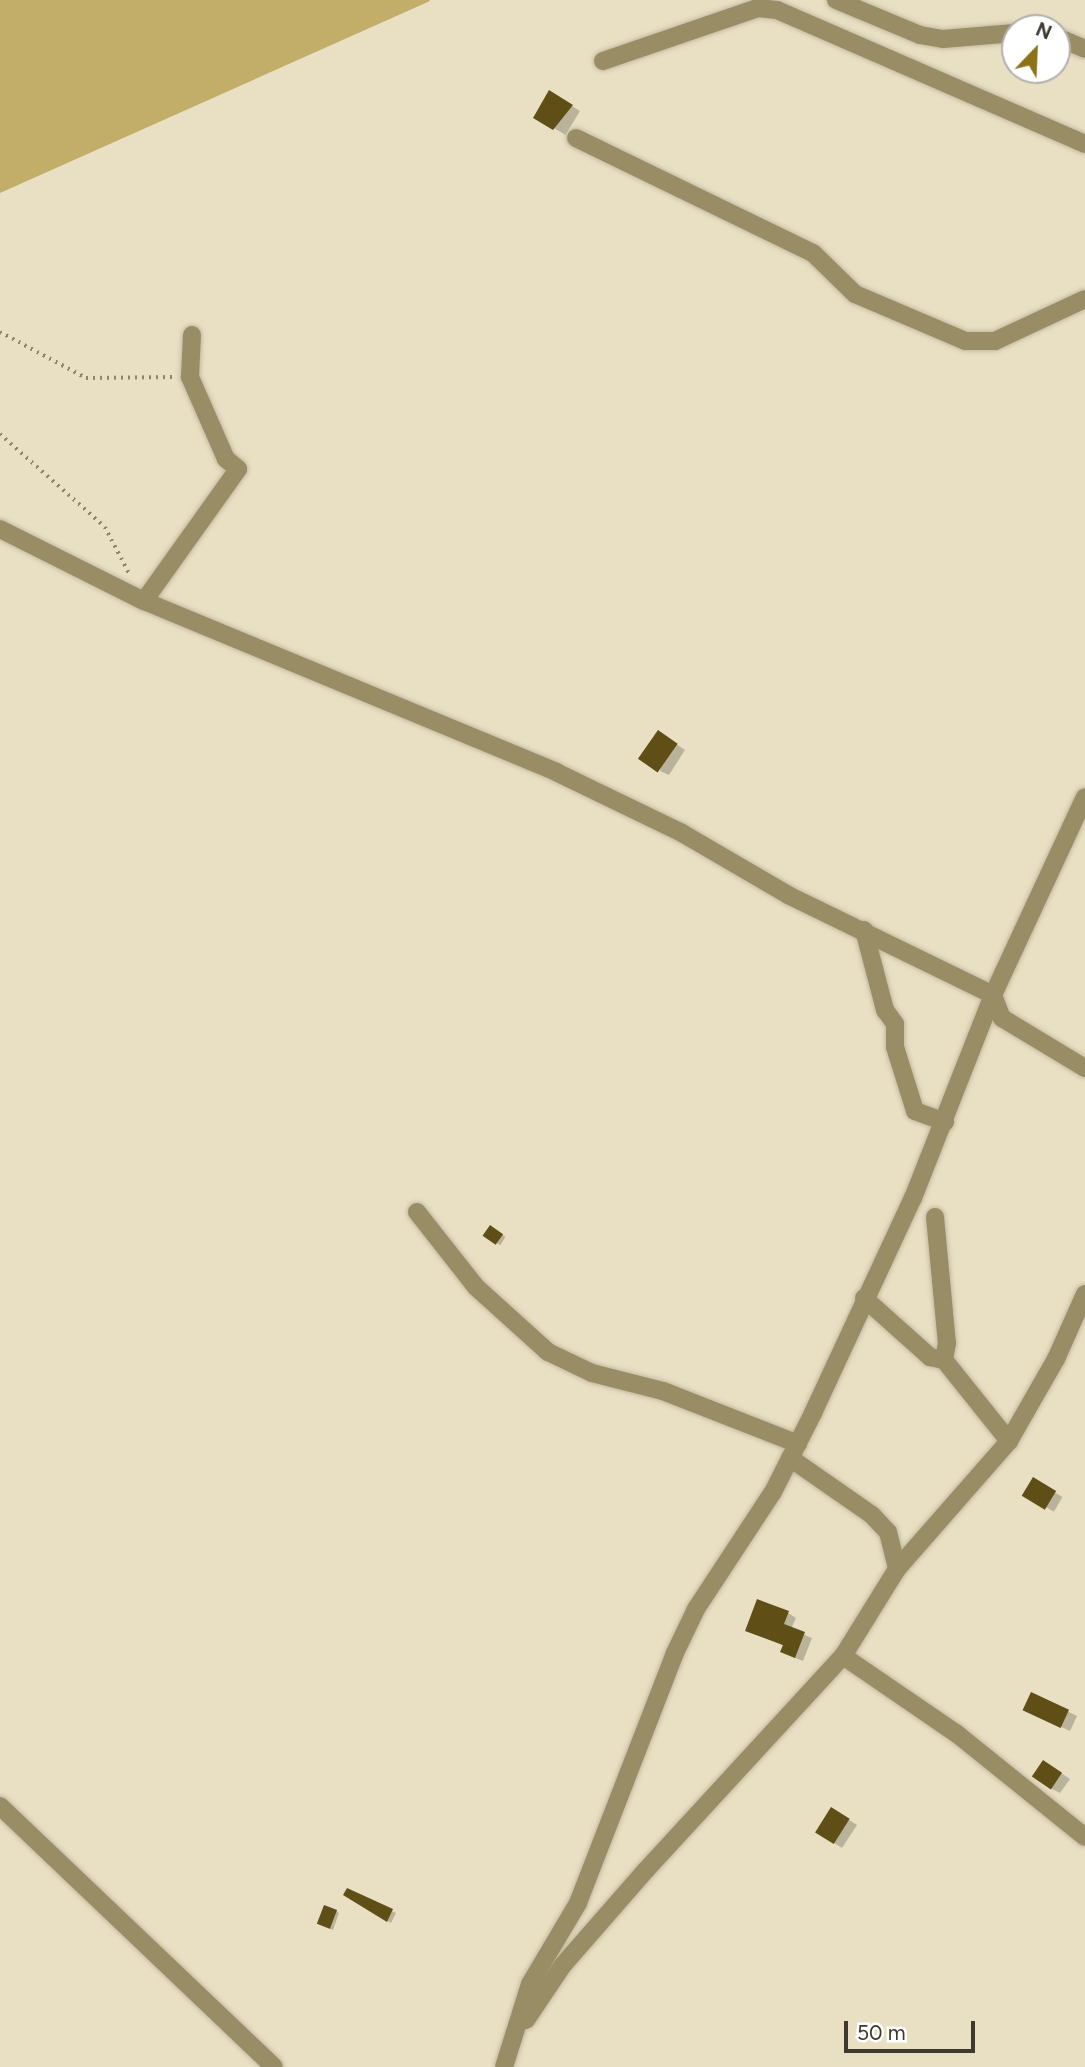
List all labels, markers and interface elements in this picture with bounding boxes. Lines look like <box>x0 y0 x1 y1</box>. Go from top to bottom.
north arrow <box>1001 14 1071 84</box>
text: N <box>1032 18 1055 45</box>
scale bar <box>847 2008 978 2052</box>
text: 50 m <box>857 2020 906 2045</box>

